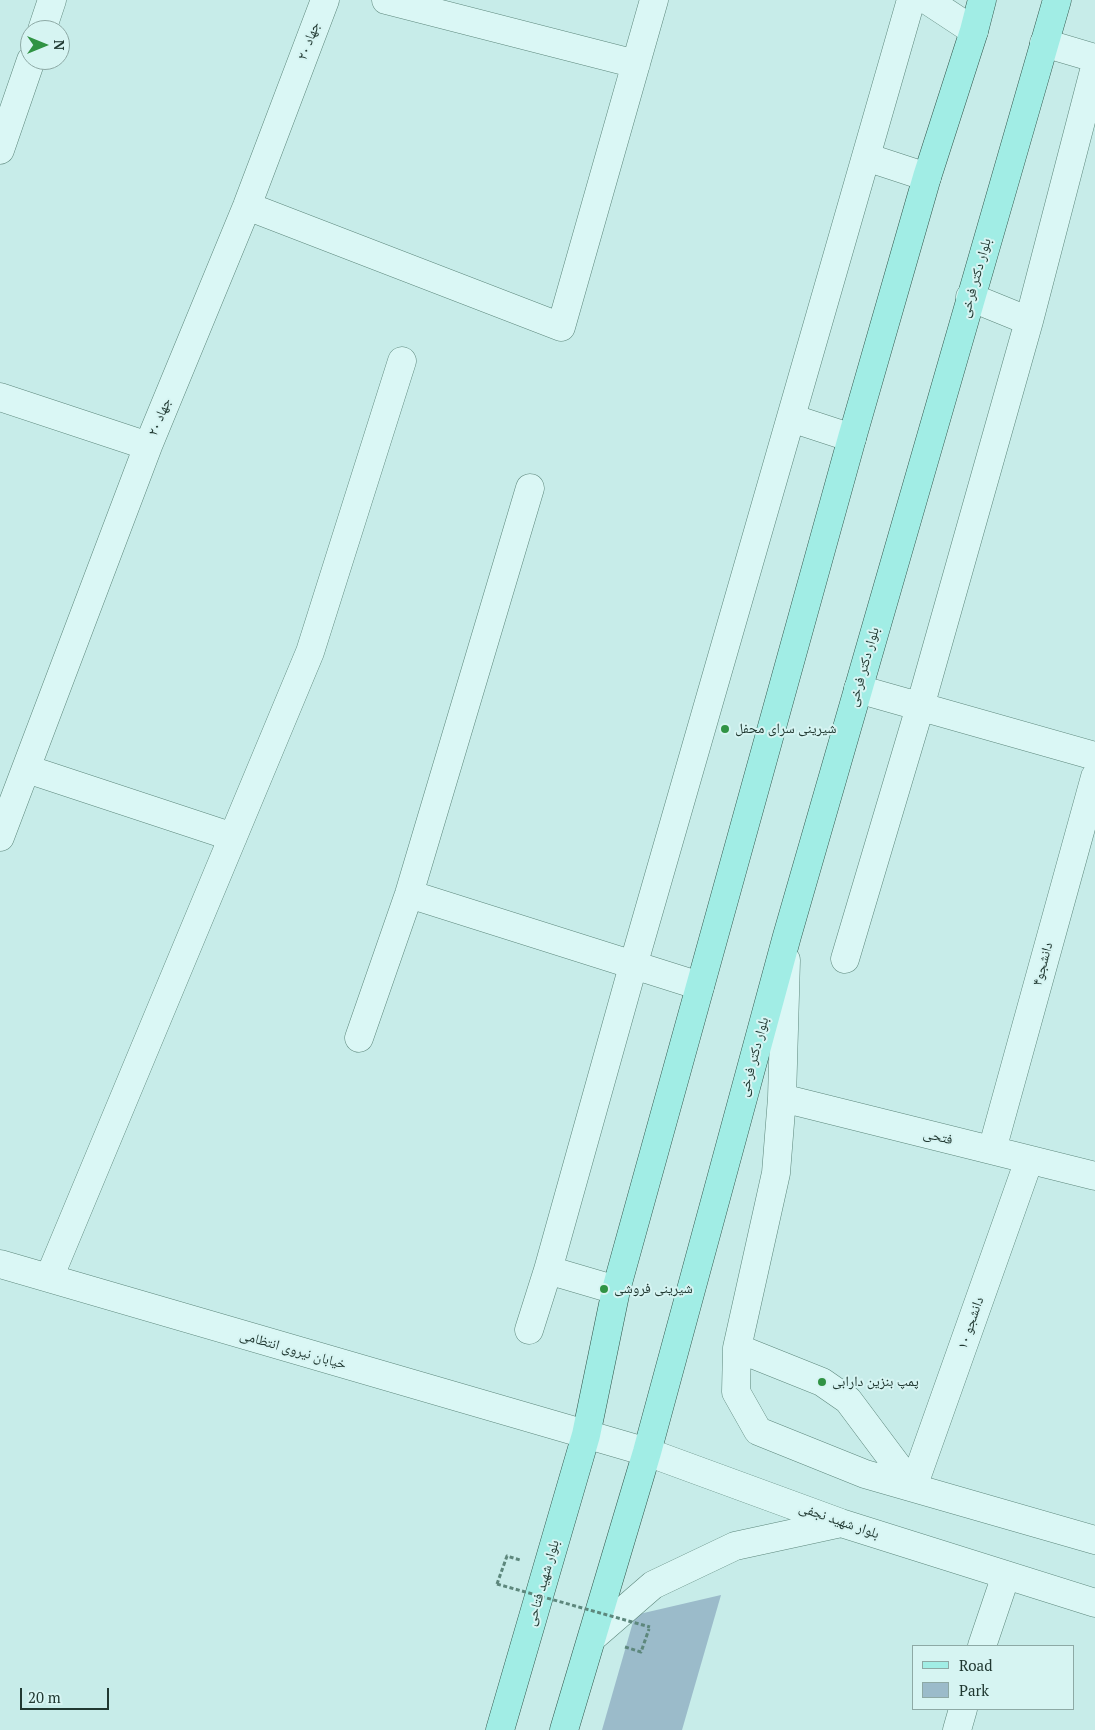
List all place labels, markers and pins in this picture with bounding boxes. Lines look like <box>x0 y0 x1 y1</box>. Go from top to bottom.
place label: شیرینی سرای محفل <box>735 721 836 737</box>
marker: شیرینی سرای محفل <box>719 723 731 735</box>
place label: شیرینی فروشی <box>614 1281 693 1297</box>
marker: شیرینی فروشی <box>598 1283 610 1295</box>
place label: پمپ بنزین دارابى <box>832 1374 919 1390</box>
marker: پمپ بنزین دارابى <box>816 1376 828 1388</box>

